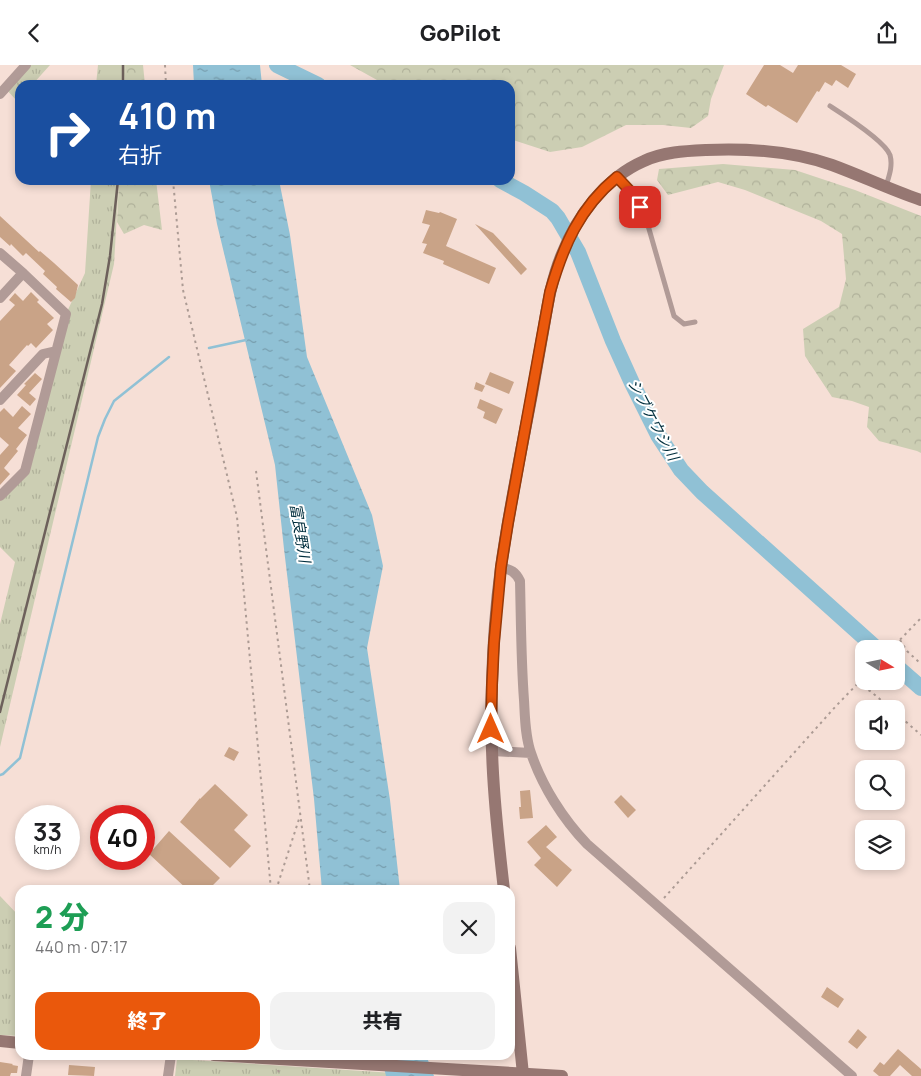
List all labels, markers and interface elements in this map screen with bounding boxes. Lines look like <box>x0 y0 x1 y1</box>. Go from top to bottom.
text: GoPilot <box>420 18 501 48</box>
icon: back <box>20 19 48 47</box>
icon: share <box>873 19 901 47</box>
text: 410 m <box>118 92 216 140</box>
icon: right <box>35 100 100 165</box>
text: 右折 <box>118 140 162 170</box>
pin <box>619 186 661 228</box>
icon: arrive <box>626 193 654 221</box>
water label: シブケウシ川 <box>623 375 685 466</box>
water label: 富良野川 <box>285 502 316 566</box>
north arrow <box>855 640 905 690</box>
map controls <box>855 640 905 870</box>
button: sound <box>855 700 905 750</box>
position arrow <box>464 702 516 754</box>
button: search <box>855 760 905 810</box>
speed limit sign: 40 <box>90 805 155 870</box>
text: 33 <box>33 814 62 849</box>
button: layers <box>855 820 905 870</box>
text: km/h <box>34 841 61 858</box>
text: 2 分 <box>35 896 89 937</box>
button: close <box>443 902 495 954</box>
text: 440 m · 07:17 <box>35 936 127 958</box>
button: 終了 <box>35 992 260 1050</box>
button: 共有 <box>270 992 495 1050</box>

